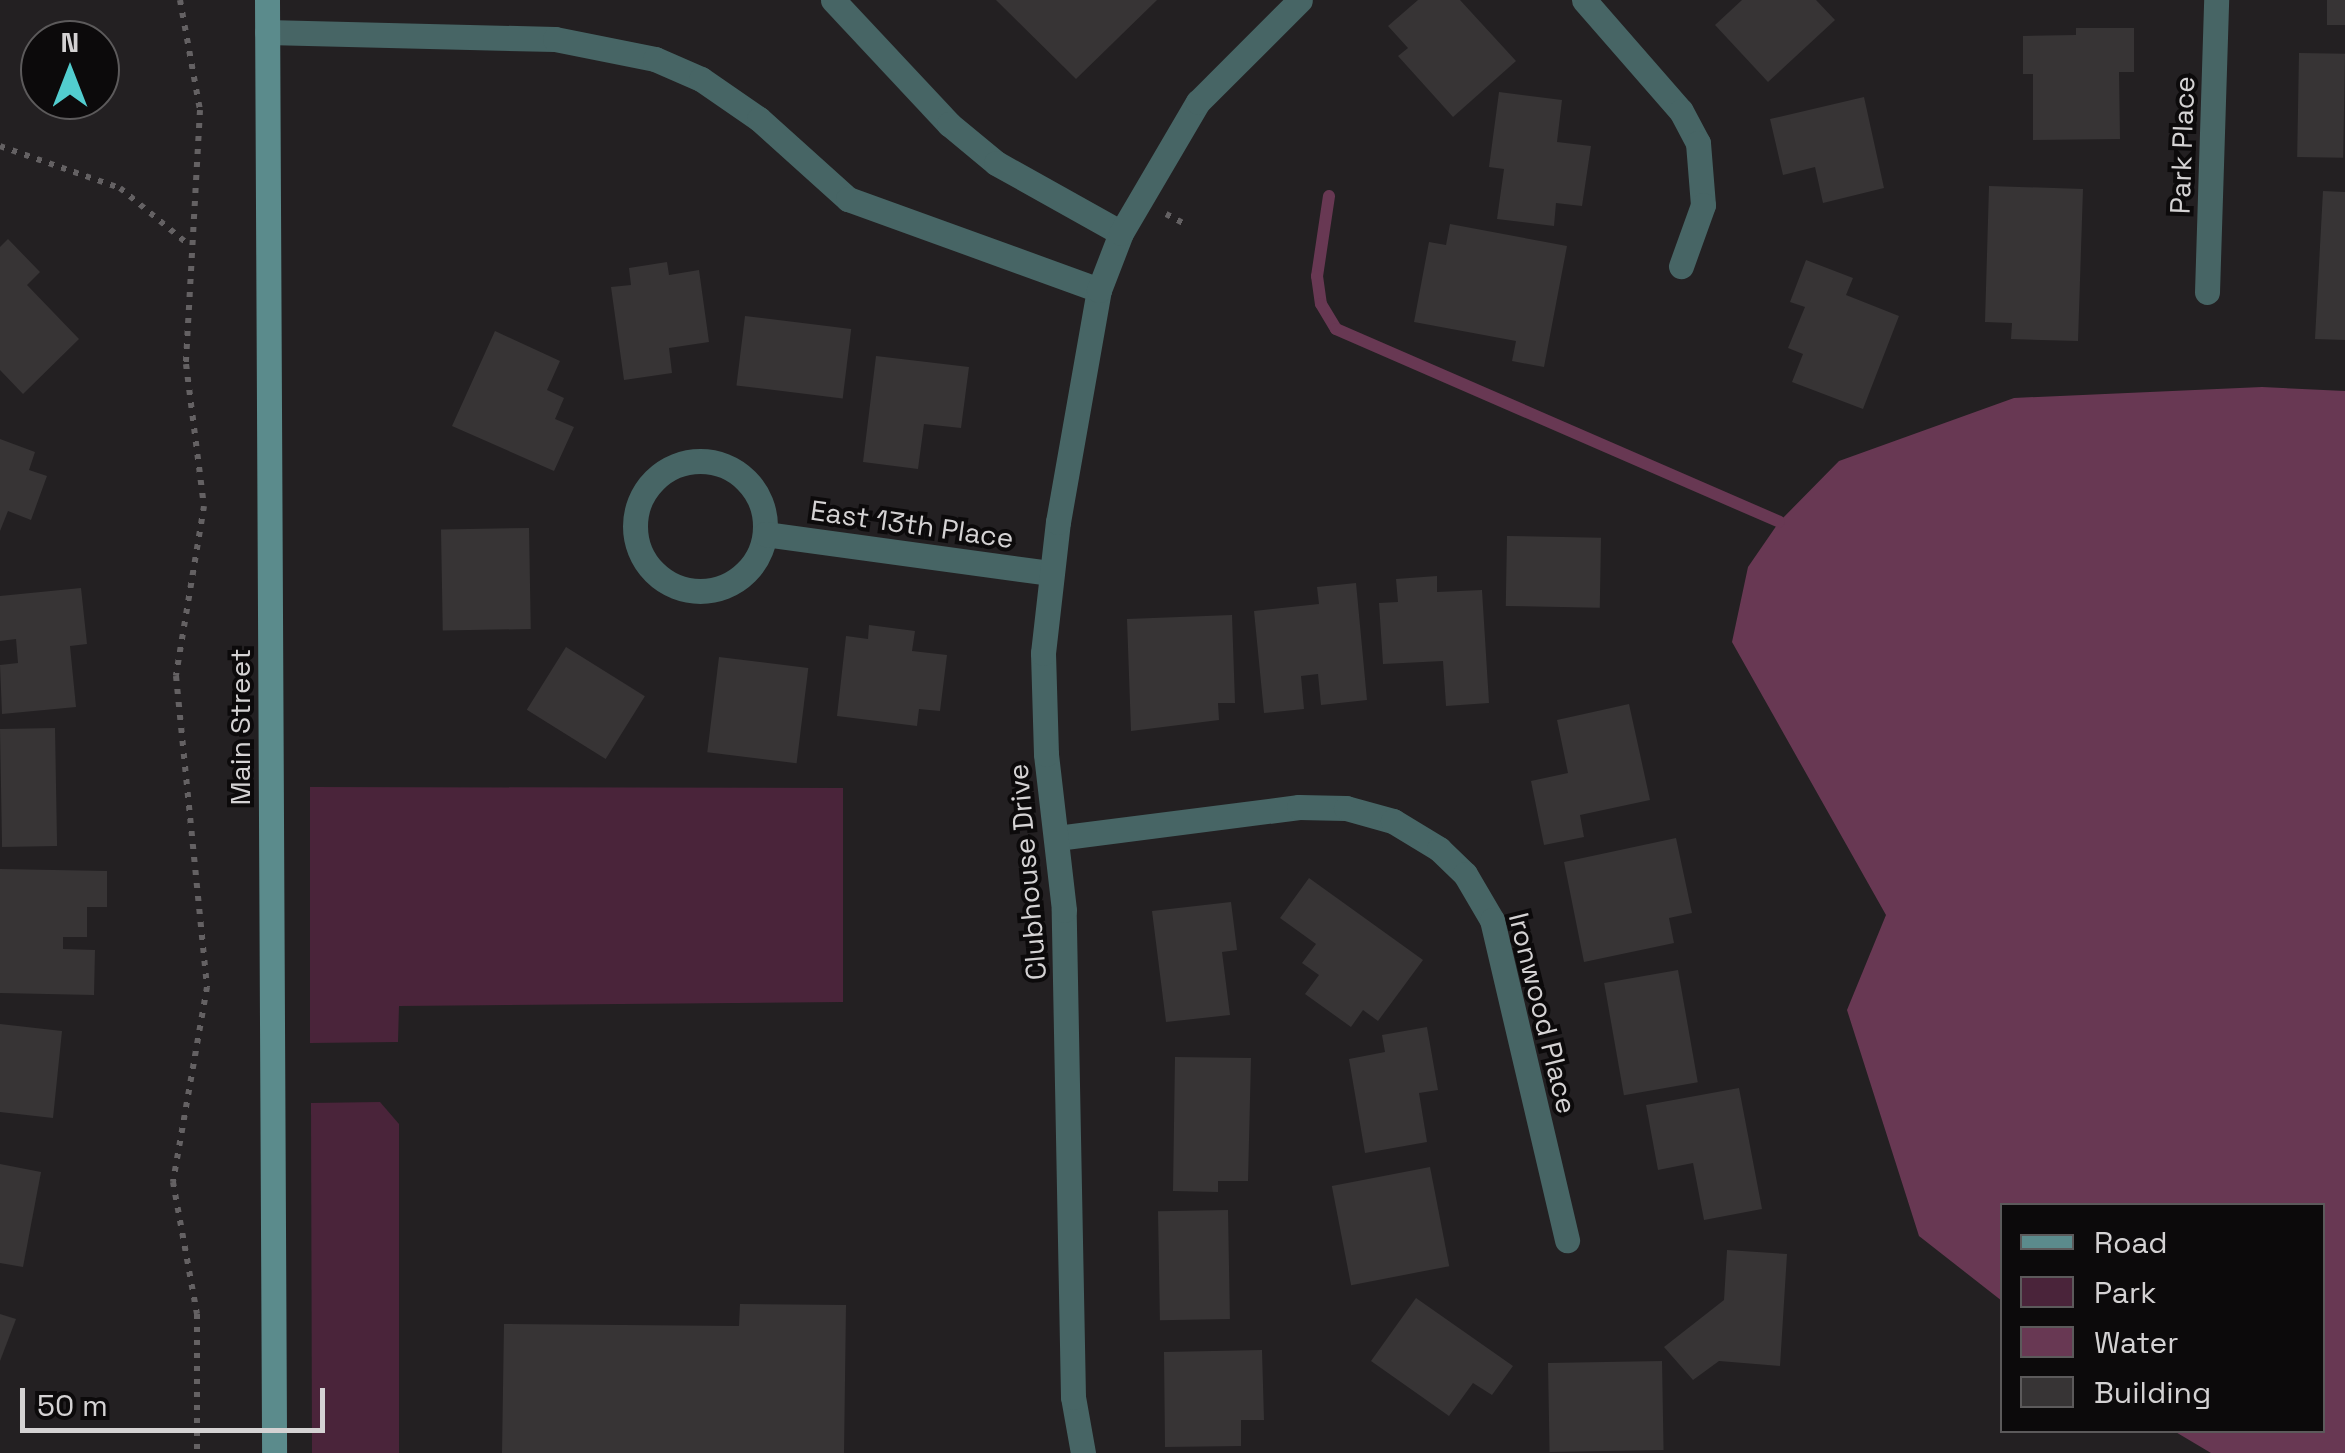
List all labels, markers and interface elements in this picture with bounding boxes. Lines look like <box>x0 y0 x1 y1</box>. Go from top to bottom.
north arrow <box>20 20 120 120</box>
text: N <box>61 24 79 60</box>
street label: Park Place <box>2163 75 2201 215</box>
street label: East 13th Place <box>808 493 1016 555</box>
street label: Main Street <box>223 648 257 806</box>
street label: Clubhouse Drive <box>1001 762 1053 982</box>
street label: Ironwood Place <box>1502 909 1584 1117</box>
legend <box>2000 1203 2325 1433</box>
text: Road <box>2094 1223 2168 1262</box>
text: Park <box>2094 1273 2156 1312</box>
text: Water <box>2094 1323 2179 1362</box>
scale bar <box>25 1368 330 1430</box>
text: Building <box>2094 1373 2211 1412</box>
text: 50 m <box>37 1386 108 1425</box>

